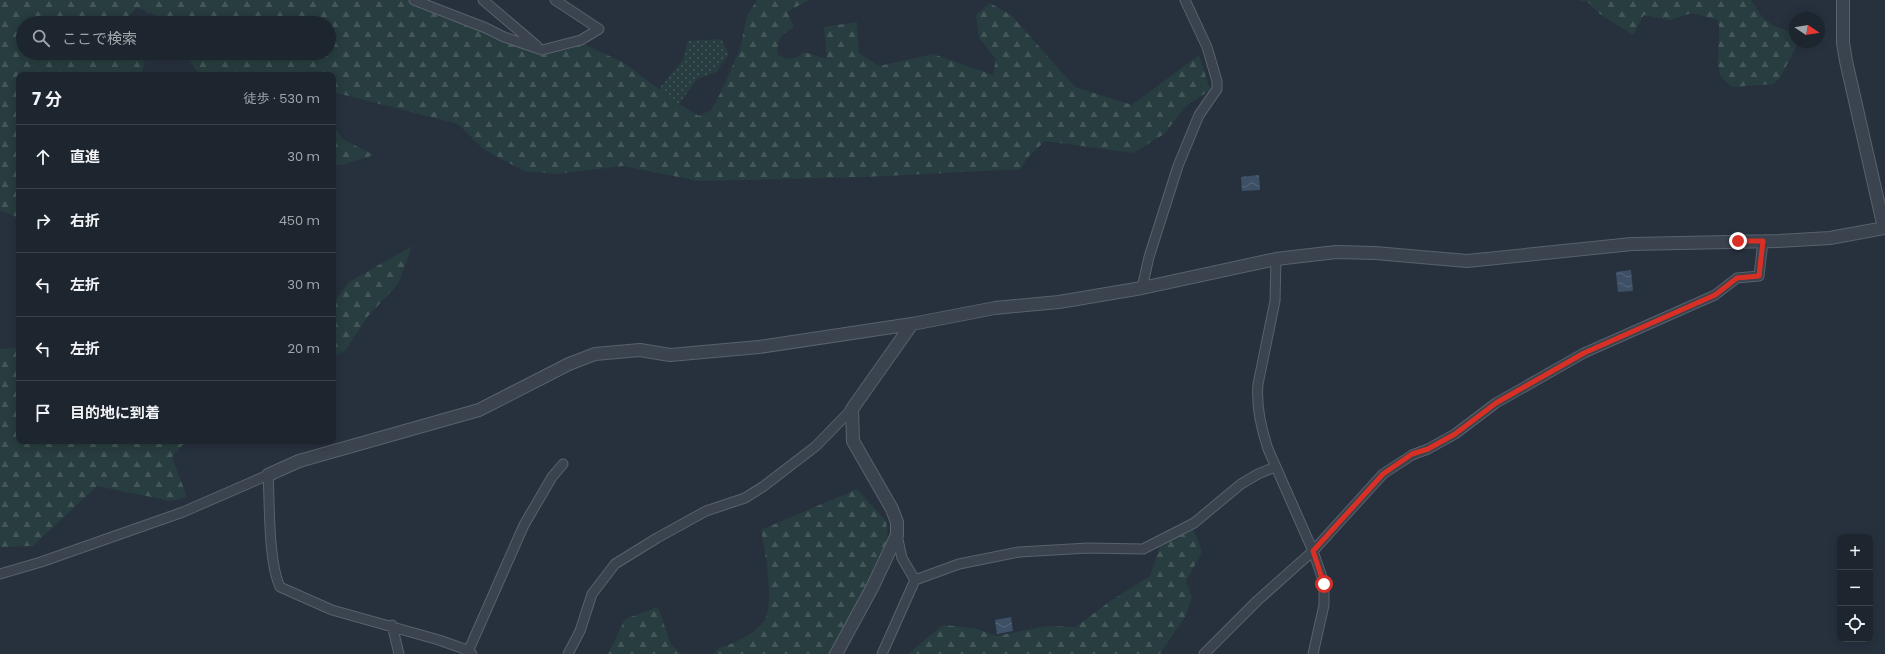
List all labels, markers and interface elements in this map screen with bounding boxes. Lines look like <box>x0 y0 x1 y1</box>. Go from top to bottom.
north arrow <box>1789 12 1825 48</box>
search box <box>16 16 336 60</box>
icon: search <box>30 27 52 49</box>
text: ここで検索 <box>62 28 137 49</box>
text: 7 分 <box>32 87 62 111</box>
text: 徒歩 · 530 m <box>243 89 320 108</box>
icon: ahead <box>32 146 54 168</box>
text: 直進 <box>70 146 100 167</box>
text: 30 m <box>287 147 320 166</box>
icon: right <box>32 210 54 232</box>
text: 右折 <box>70 210 100 231</box>
text: 450 m <box>279 211 320 230</box>
route end <box>1729 232 1747 250</box>
icon: left <box>32 274 54 296</box>
text: 左折 <box>70 274 100 295</box>
text: 30 m <box>287 275 320 294</box>
icon: left <box>32 338 54 360</box>
text: 左折 <box>70 338 100 359</box>
text: 20 m <box>287 339 320 358</box>
icon: arrive <box>32 402 54 424</box>
text: 目的地に到着 <box>70 402 160 423</box>
map controls <box>1837 534 1873 642</box>
button: + <box>1837 534 1873 570</box>
button: − <box>1837 570 1873 606</box>
route start <box>1315 575 1333 593</box>
button: locate <box>1837 606 1873 642</box>

